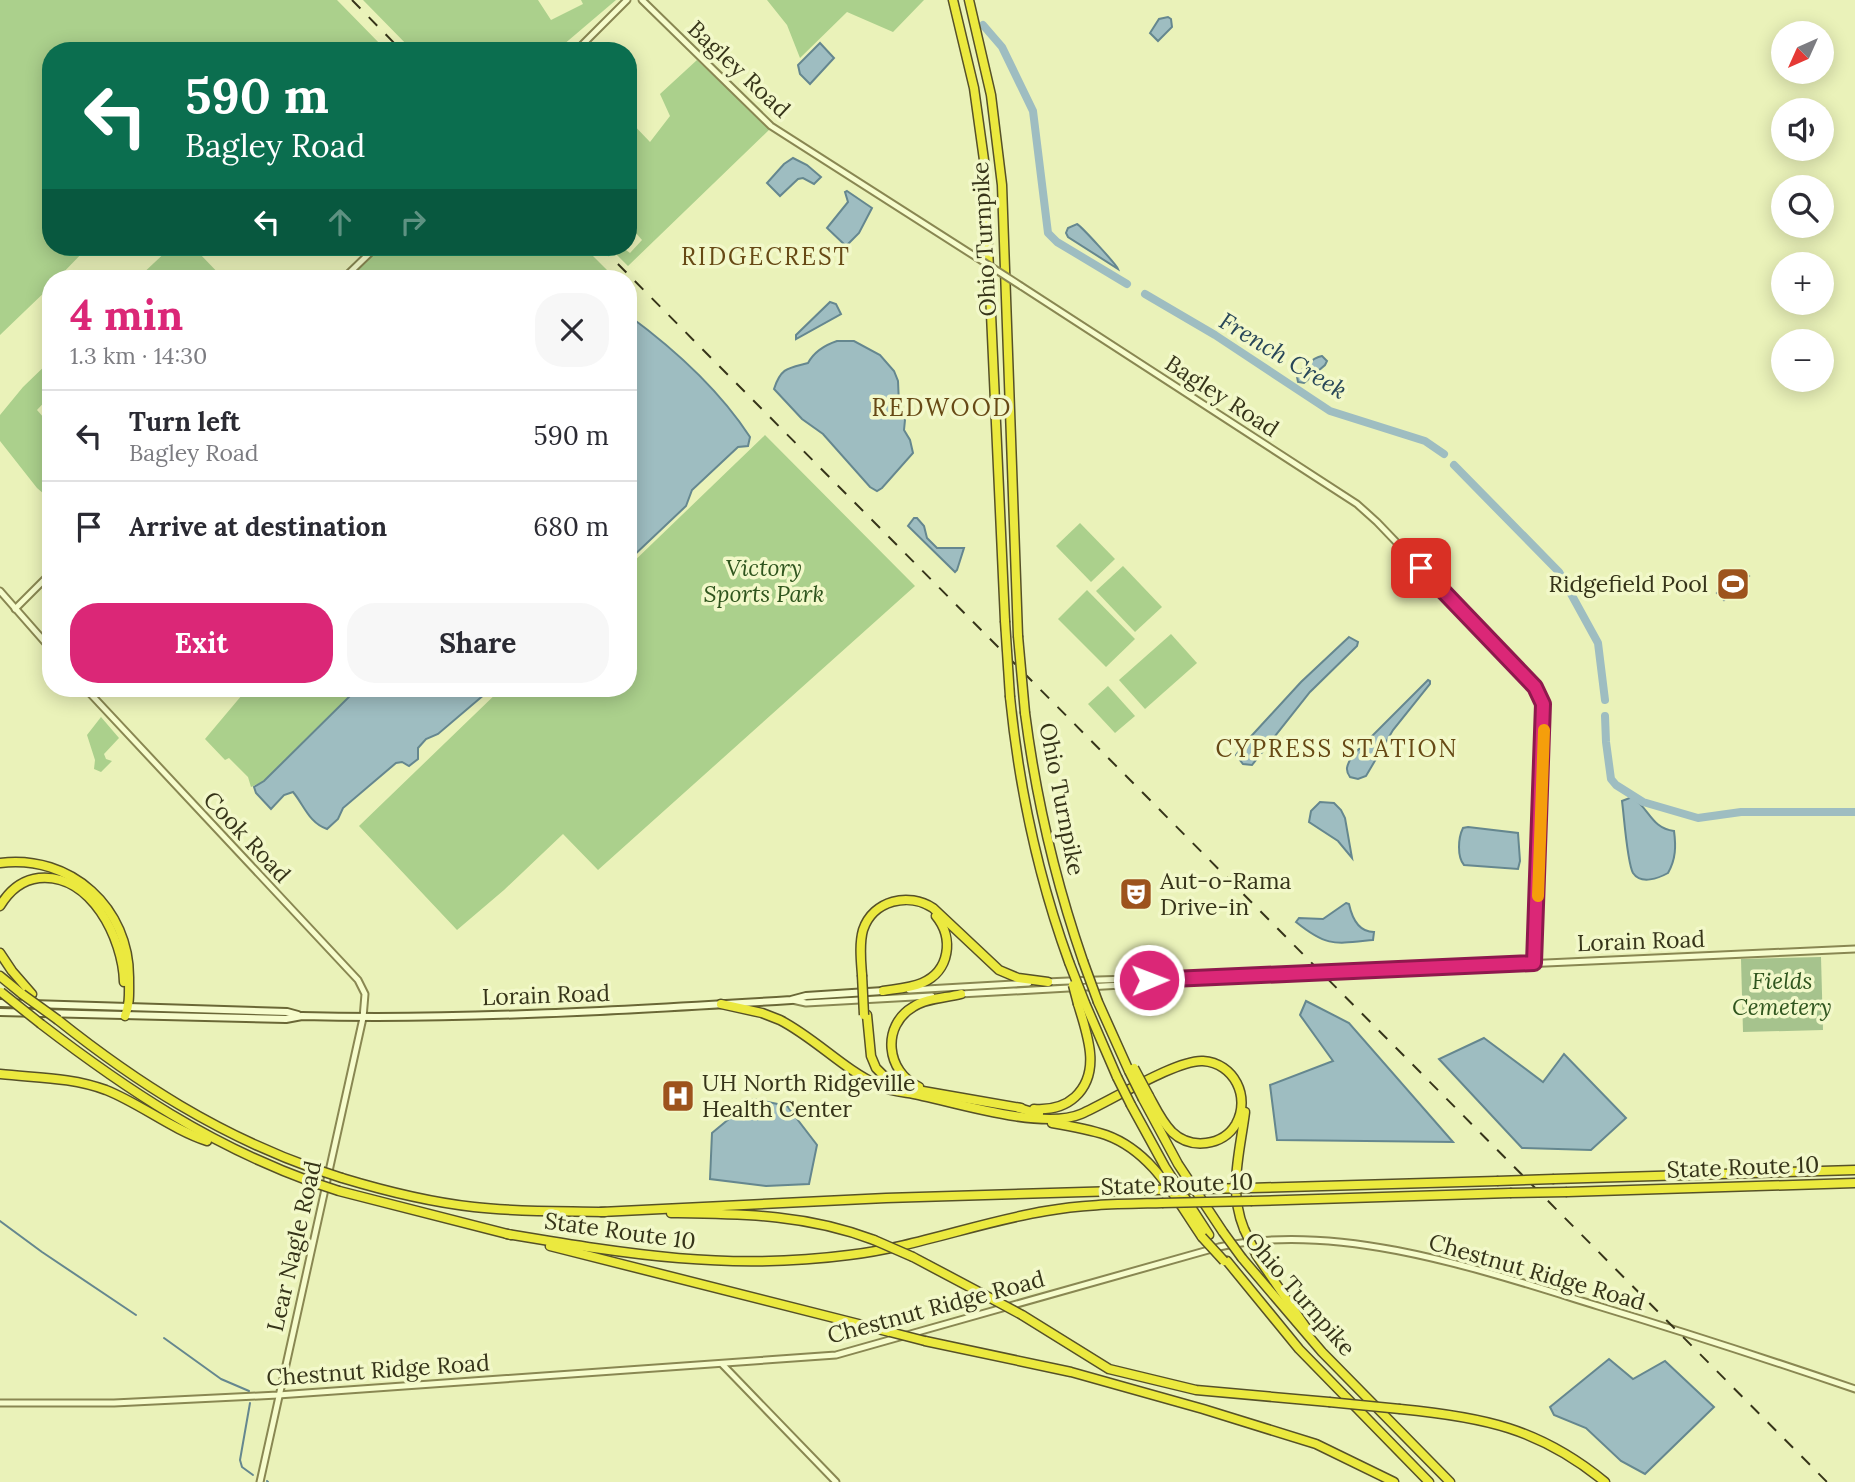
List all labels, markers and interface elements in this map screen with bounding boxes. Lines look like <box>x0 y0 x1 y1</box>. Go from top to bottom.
street label: Bagley Road <box>682 14 797 124</box>
north arrow <box>1771 21 1834 84</box>
map controls <box>1771 21 1834 392</box>
text: 590 m <box>185 64 329 126</box>
icon: left <box>70 70 161 161</box>
button: sound <box>1771 98 1834 161</box>
text: Bagley Road <box>185 125 365 166</box>
street label: Ohio Turnpike <box>965 161 1002 317</box>
button: search <box>1771 175 1834 238</box>
icon: left <box>248 203 286 241</box>
icon: ahead <box>321 203 359 241</box>
icon: right <box>394 203 432 241</box>
district label: RIDGECREST <box>681 241 851 272</box>
button: + <box>1771 252 1834 315</box>
text: 4 min <box>70 288 183 342</box>
button: close <box>535 293 609 367</box>
water label: French Creek <box>1214 305 1353 406</box>
button: − <box>1771 329 1834 392</box>
text: 1.3 km · 14:30 <box>70 341 207 370</box>
street label: Bagley Road <box>1160 348 1285 443</box>
district label: REDWOOD <box>872 392 1012 423</box>
text: Turn left <box>129 405 240 438</box>
icon: left <box>70 417 108 455</box>
text: 590 m <box>534 419 609 452</box>
text: Bagley Road <box>129 438 259 467</box>
icon: arrive <box>70 508 108 546</box>
text: Arrive at destination <box>129 510 387 543</box>
text: 680 m <box>533 510 609 543</box>
pin <box>1391 538 1451 598</box>
icon: arrive <box>1402 549 1440 587</box>
park label: Victory Sports Park <box>704 553 824 608</box>
sports icon: Ridgefield Pool <box>1714 565 1752 603</box>
place label: Ridgefield Pool <box>1549 569 1708 598</box>
button: Exit <box>70 603 333 683</box>
button: Share <box>347 603 609 683</box>
street label: Ohio Turnpike <box>1033 720 1092 878</box>
district label: CYPRESS STATION <box>1215 733 1459 764</box>
street label: Cook Road <box>198 785 297 889</box>
place label: Aut-o-Rama Drive-in <box>1159 866 1291 921</box>
theatre icon: Aut-o-Rama Drive-in <box>1117 875 1155 913</box>
street label: Lorain Road <box>1576 924 1706 957</box>
position arrow <box>1112 943 1186 1017</box>
park label: Fields Cemetery <box>1732 966 1832 1021</box>
street label: Lorain Road <box>481 978 611 1011</box>
place label: UH North Ridgeville Health Center <box>702 1068 916 1123</box>
hospital icon: UH North Ridgeville Health Center <box>659 1077 697 1115</box>
street label: State Route 10 <box>1666 1149 1820 1184</box>
street label: Lear Nagle Road <box>260 1157 327 1334</box>
street label: State Route 10 <box>1100 1166 1254 1201</box>
street label: State Route 10 <box>543 1206 698 1255</box>
street label: Ohio Turnpike <box>1239 1226 1362 1362</box>
street label: Chestnut Ridge Road <box>1426 1227 1649 1316</box>
street label: Chestnut Ridge Road <box>824 1264 1048 1349</box>
street label: Chestnut Ridge Road <box>265 1347 491 1392</box>

